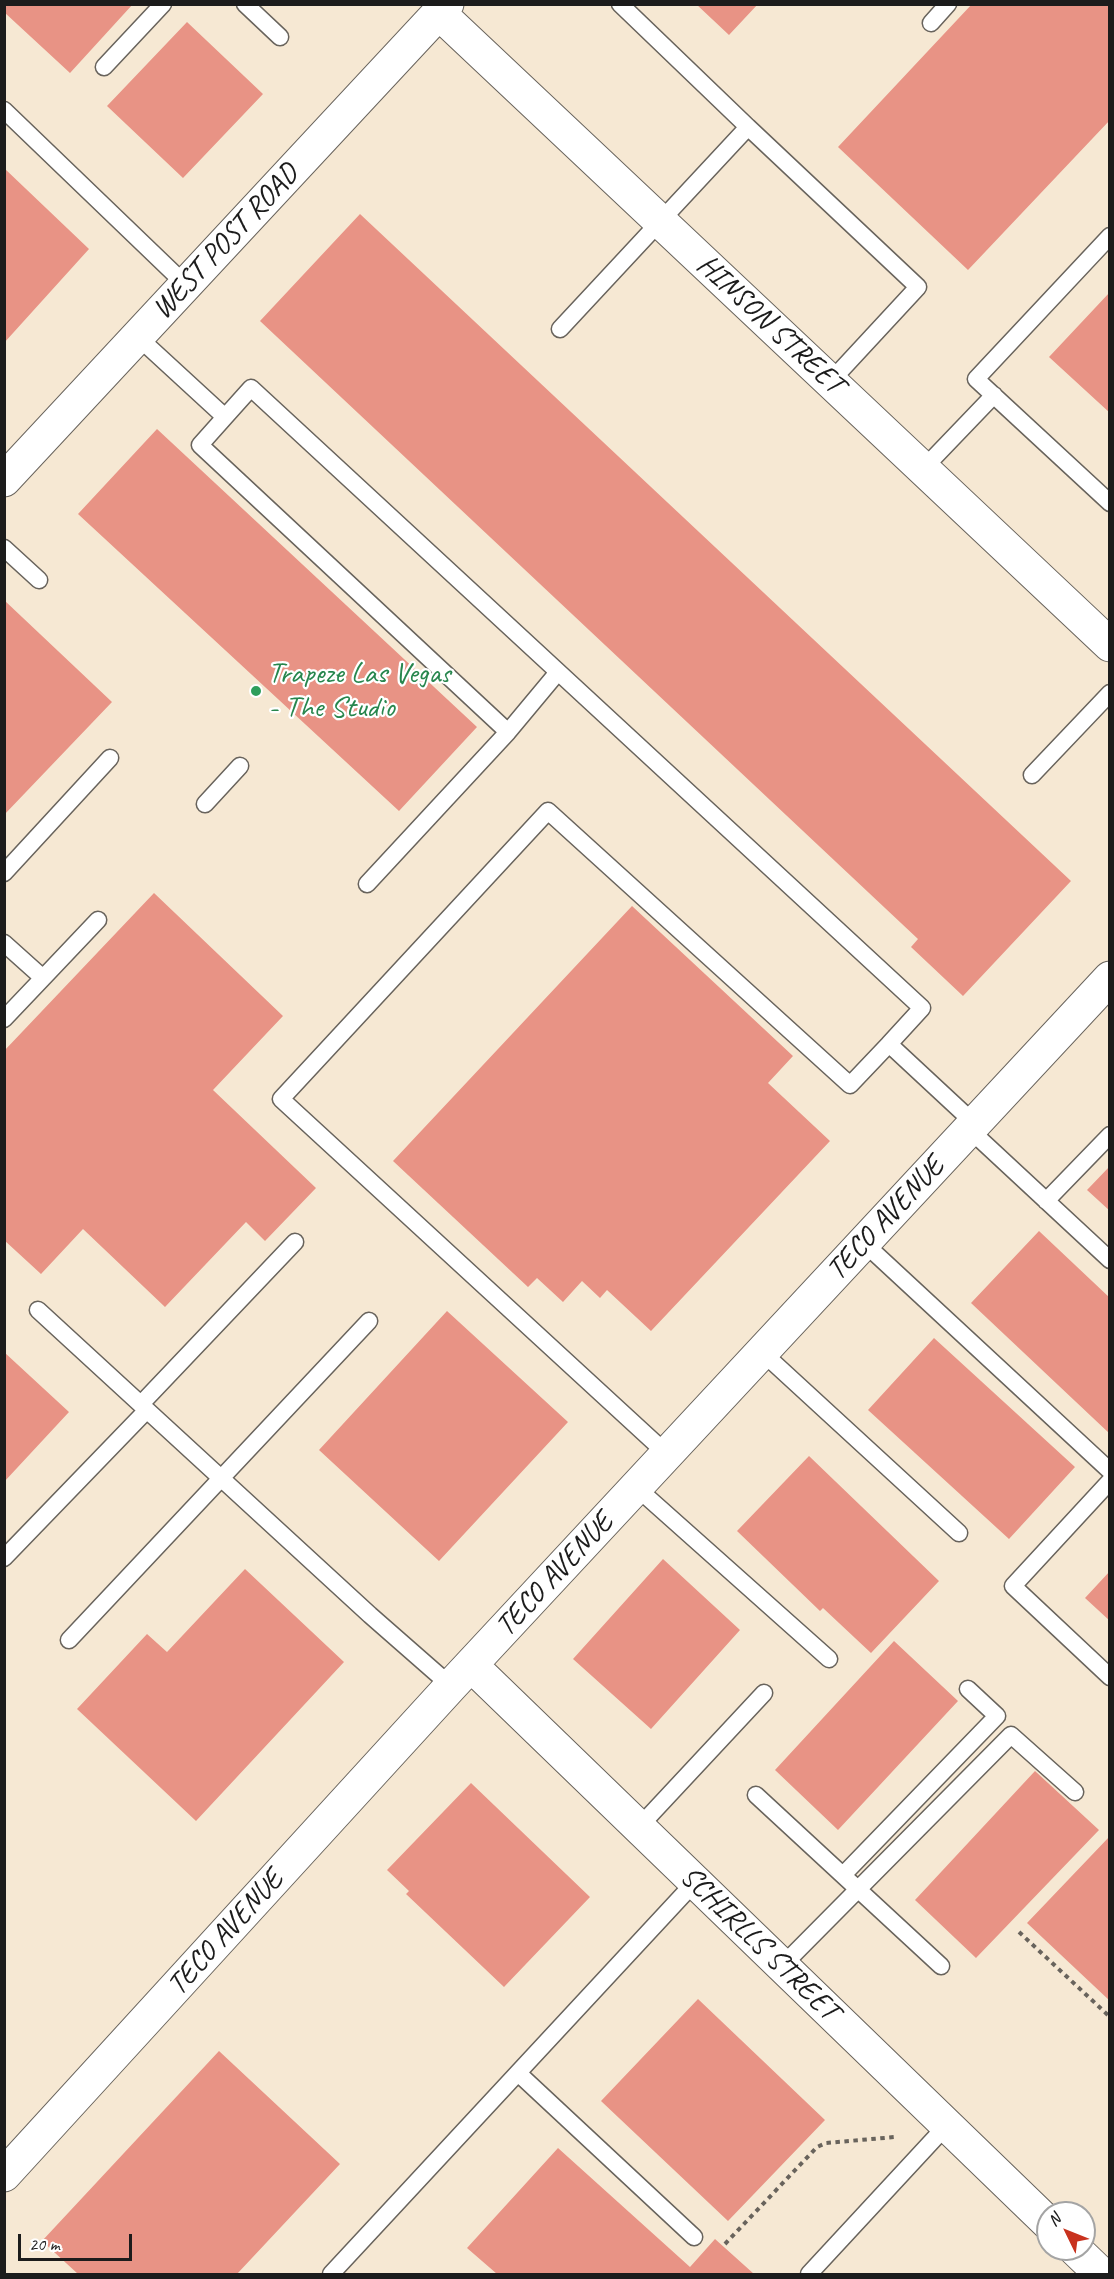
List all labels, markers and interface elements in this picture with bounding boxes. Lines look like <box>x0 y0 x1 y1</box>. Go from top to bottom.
street label: WEST POST ROAD <box>145 157 307 327</box>
street label: HINSON STREET <box>689 248 851 402</box>
place label: Trapeze Las Vegas - The Studio <box>268 656 450 726</box>
marker: Trapeze Las Vegas - The Studio <box>249 684 263 698</box>
street label: TECO AVENUE <box>819 1150 953 1288</box>
street label: TECO AVENUE <box>488 1506 622 1644</box>
street label: SCHIRLLS STREET <box>672 1859 846 2029</box>
street label: TECO AVENUE <box>160 1863 292 2003</box>
north arrow <box>1036 2201 1096 2261</box>
text: N <box>1044 2210 1065 2231</box>
scale bar <box>21 2222 135 2260</box>
text: 20 m <box>29 2233 60 2255</box>

